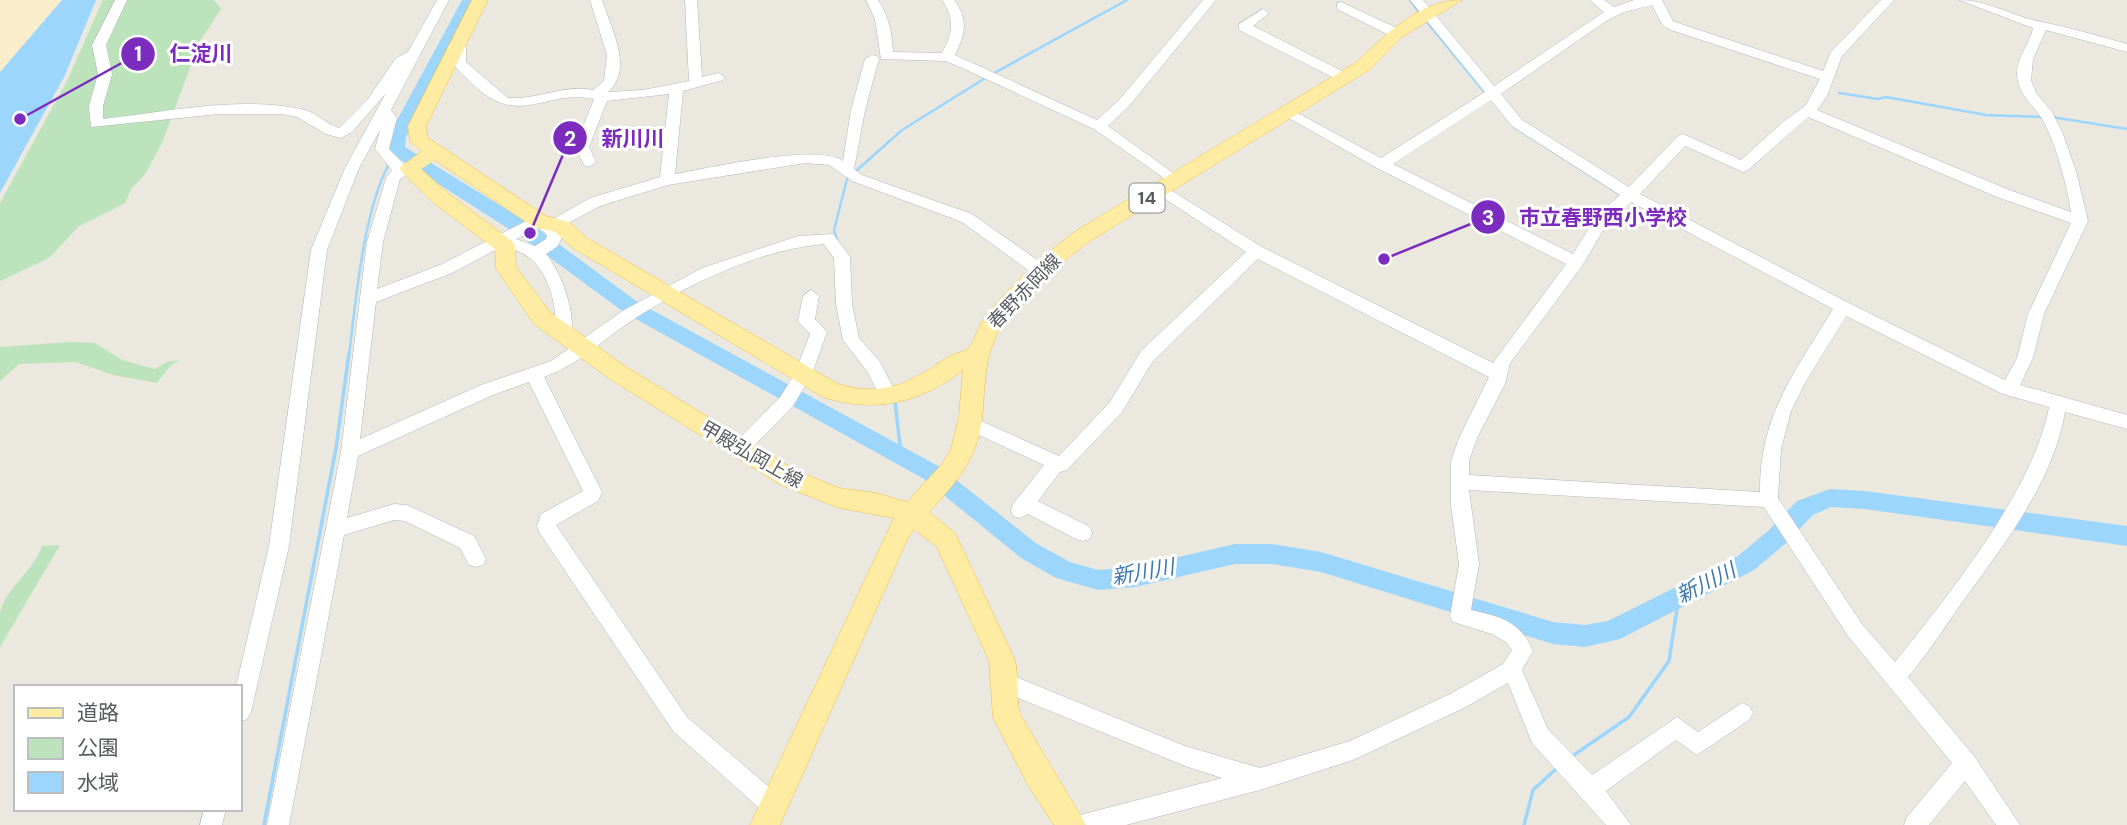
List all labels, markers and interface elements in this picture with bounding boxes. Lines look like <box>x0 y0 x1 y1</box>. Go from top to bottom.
callout: 仁淀川 <box>121 33 247 75</box>
text: 1 <box>134 40 142 68</box>
text: 仁淀川 <box>170 40 233 68</box>
callout: 新川川 <box>553 117 679 159</box>
text: 2 <box>564 125 576 153</box>
text: 新川川 <box>602 125 665 153</box>
road number: 14 <box>1130 183 1164 212</box>
callout: 市立春野西小学校 <box>1470 196 1701 238</box>
text: 3 <box>1482 204 1494 232</box>
text: 市立春野西小学校 <box>1519 204 1687 232</box>
street label: 春野赤岡線 <box>982 248 1066 334</box>
street label: 甲殿弘岡上線 <box>696 415 807 494</box>
water label: 新川川 <box>1110 552 1178 591</box>
water label: 新川川 <box>1672 555 1742 610</box>
legend <box>14 685 242 811</box>
text: 道路 <box>77 699 119 727</box>
text: 公園 <box>77 734 119 762</box>
text: 水域 <box>77 769 119 797</box>

